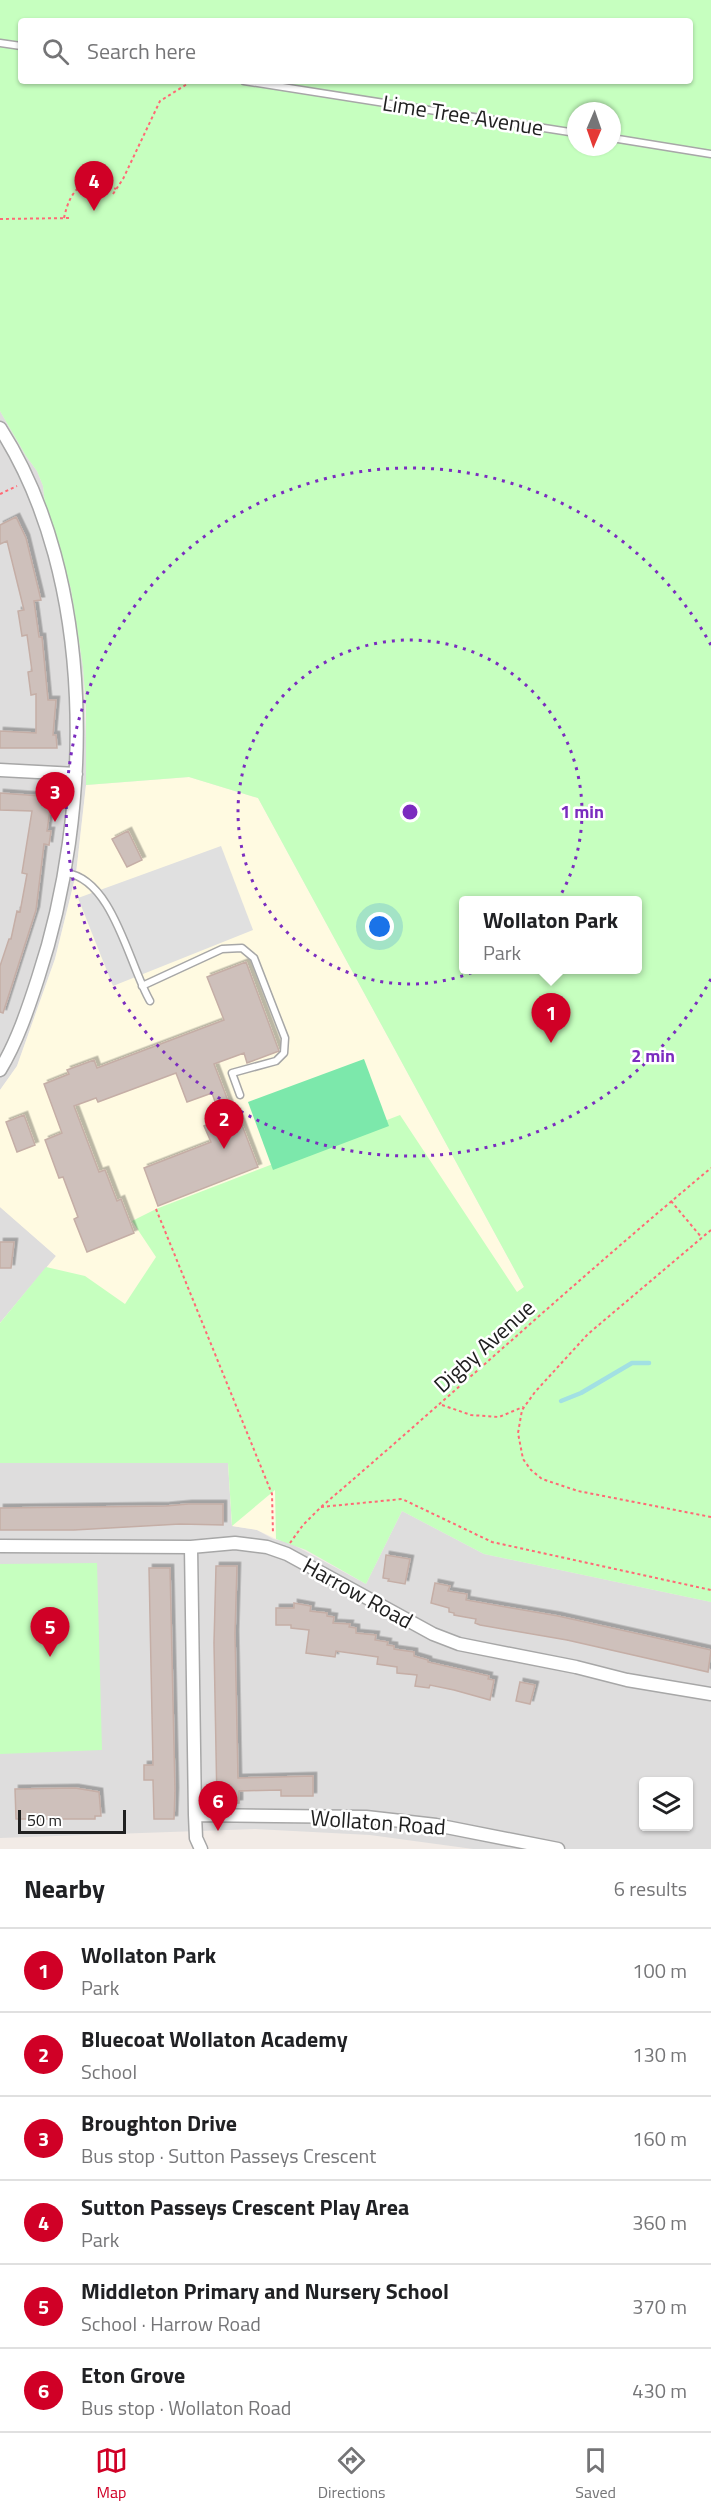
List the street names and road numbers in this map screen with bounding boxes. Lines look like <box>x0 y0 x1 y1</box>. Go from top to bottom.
street label: Lime Tree Avenue <box>380 85 546 145</box>
street label: Digby Avenue <box>426 1291 542 1401</box>
street label: Harrow Road <box>297 1549 419 1637</box>
street label: Wollaton Road <box>309 1800 447 1844</box>

